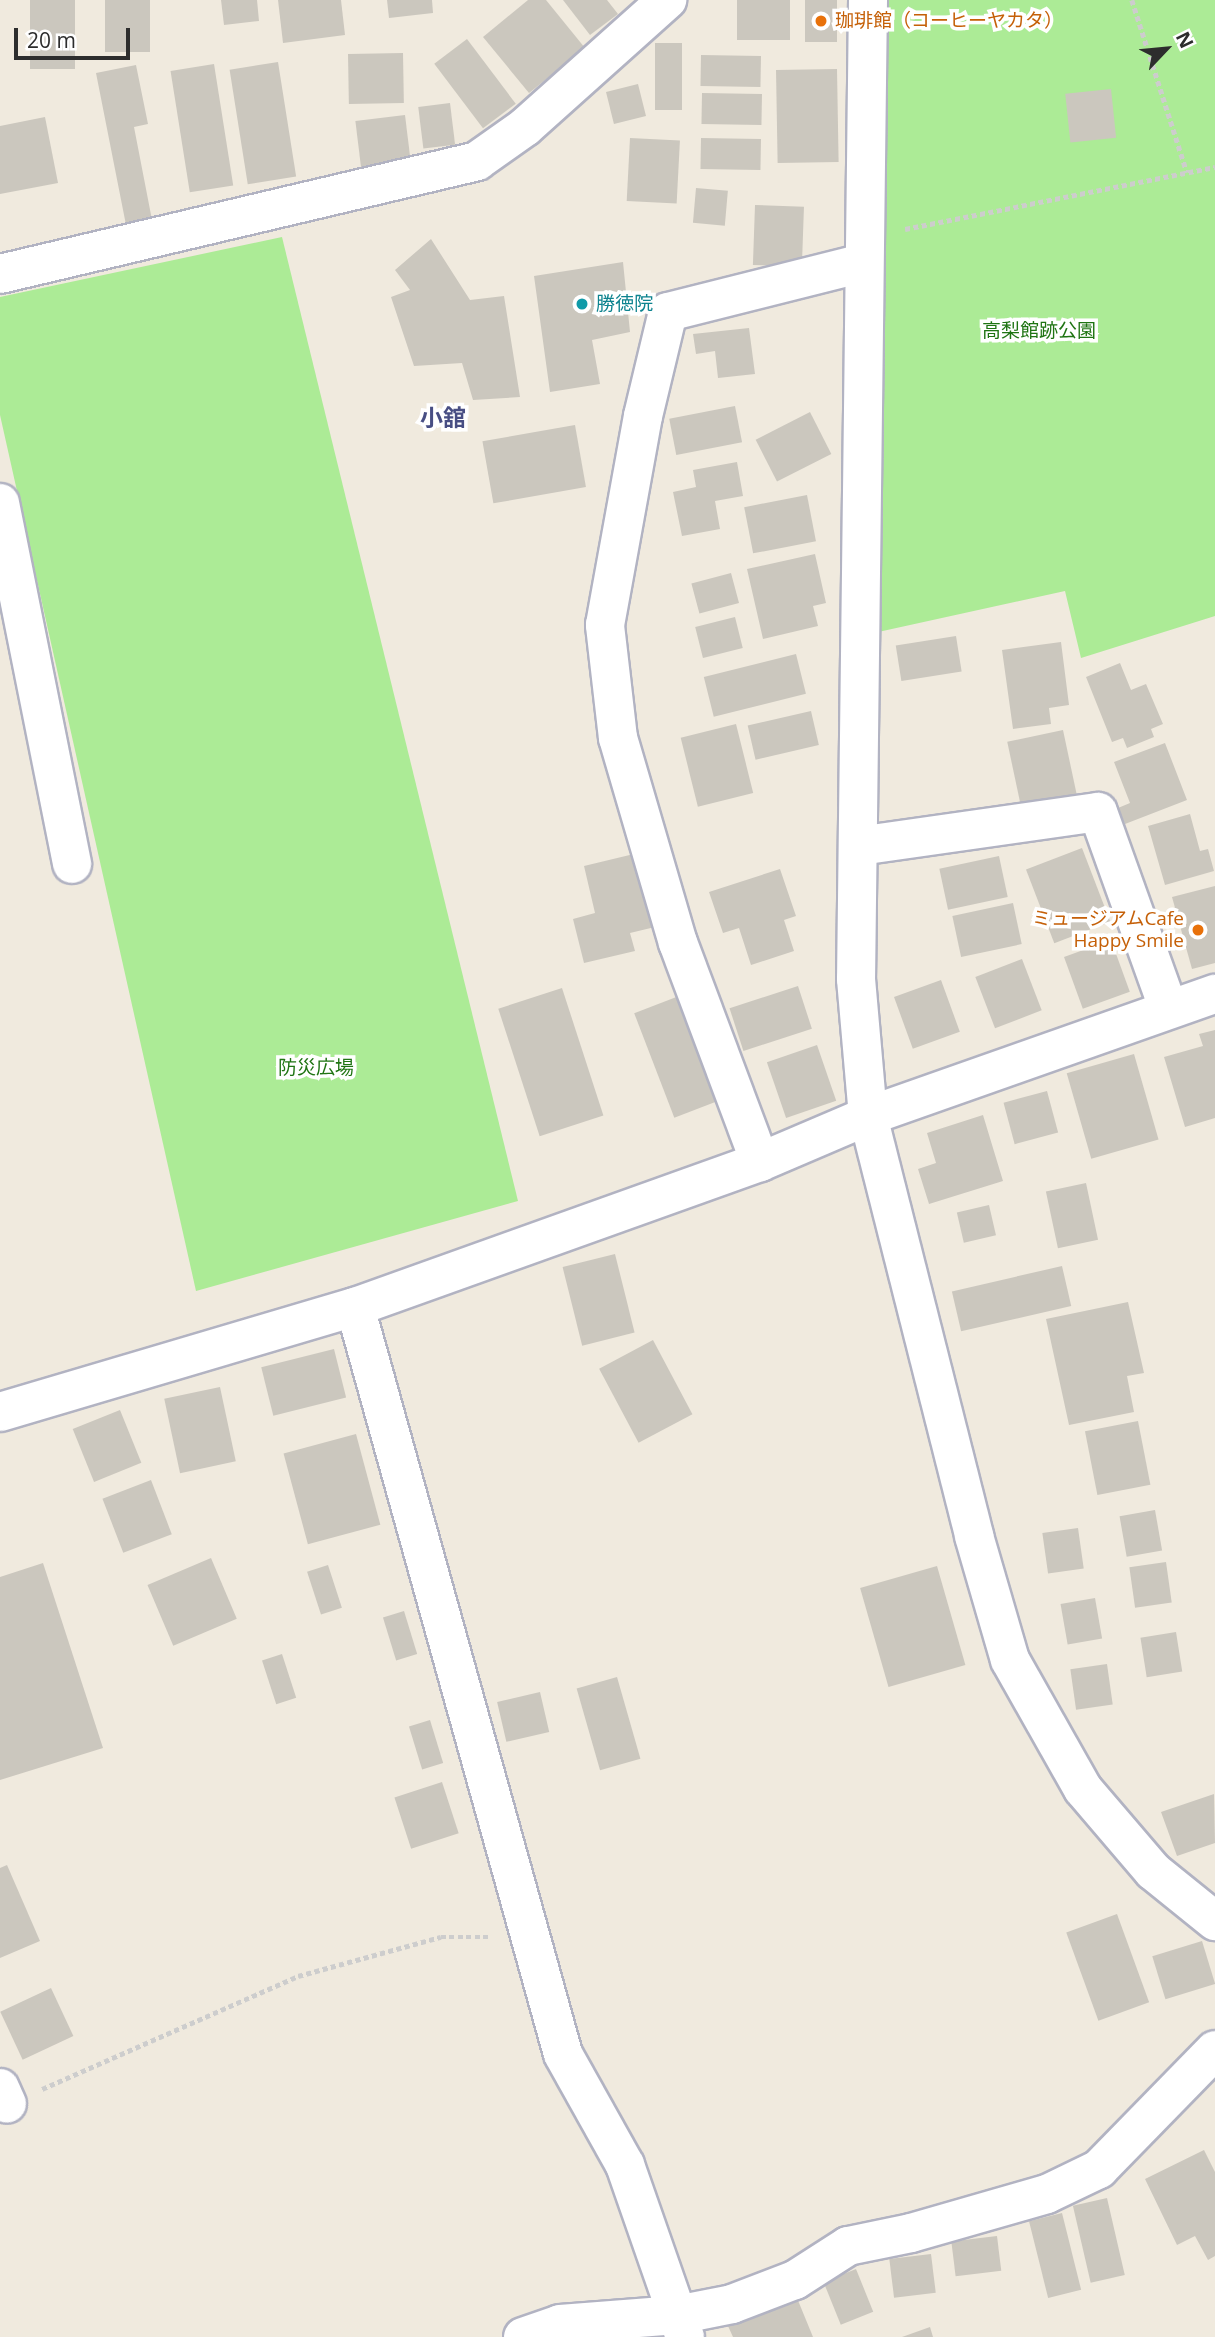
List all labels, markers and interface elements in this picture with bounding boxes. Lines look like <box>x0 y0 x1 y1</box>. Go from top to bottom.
place label: 珈琲館（コーヒーヤカタ） <box>835 10 1063 32</box>
marker: 珈琲館（コーヒーヤカタ） <box>813 13 829 29</box>
scale bar <box>18 14 133 58</box>
north arrow <box>1131 14 1201 84</box>
text: 20 m <box>27 26 76 54</box>
text: N <box>1170 27 1200 52</box>
place label: 勝徳院 <box>596 293 653 315</box>
marker: 勝徳院 <box>574 296 590 312</box>
park label: 高梨館跡公園 <box>982 320 1096 342</box>
district label: 小舘 <box>420 403 466 431</box>
place label: ミュージアムCafe Happy Smile <box>1030 908 1184 952</box>
marker: ミュージアムCafe Happy Smile <box>1190 922 1206 938</box>
park label: 防災広場 <box>278 1057 354 1079</box>

